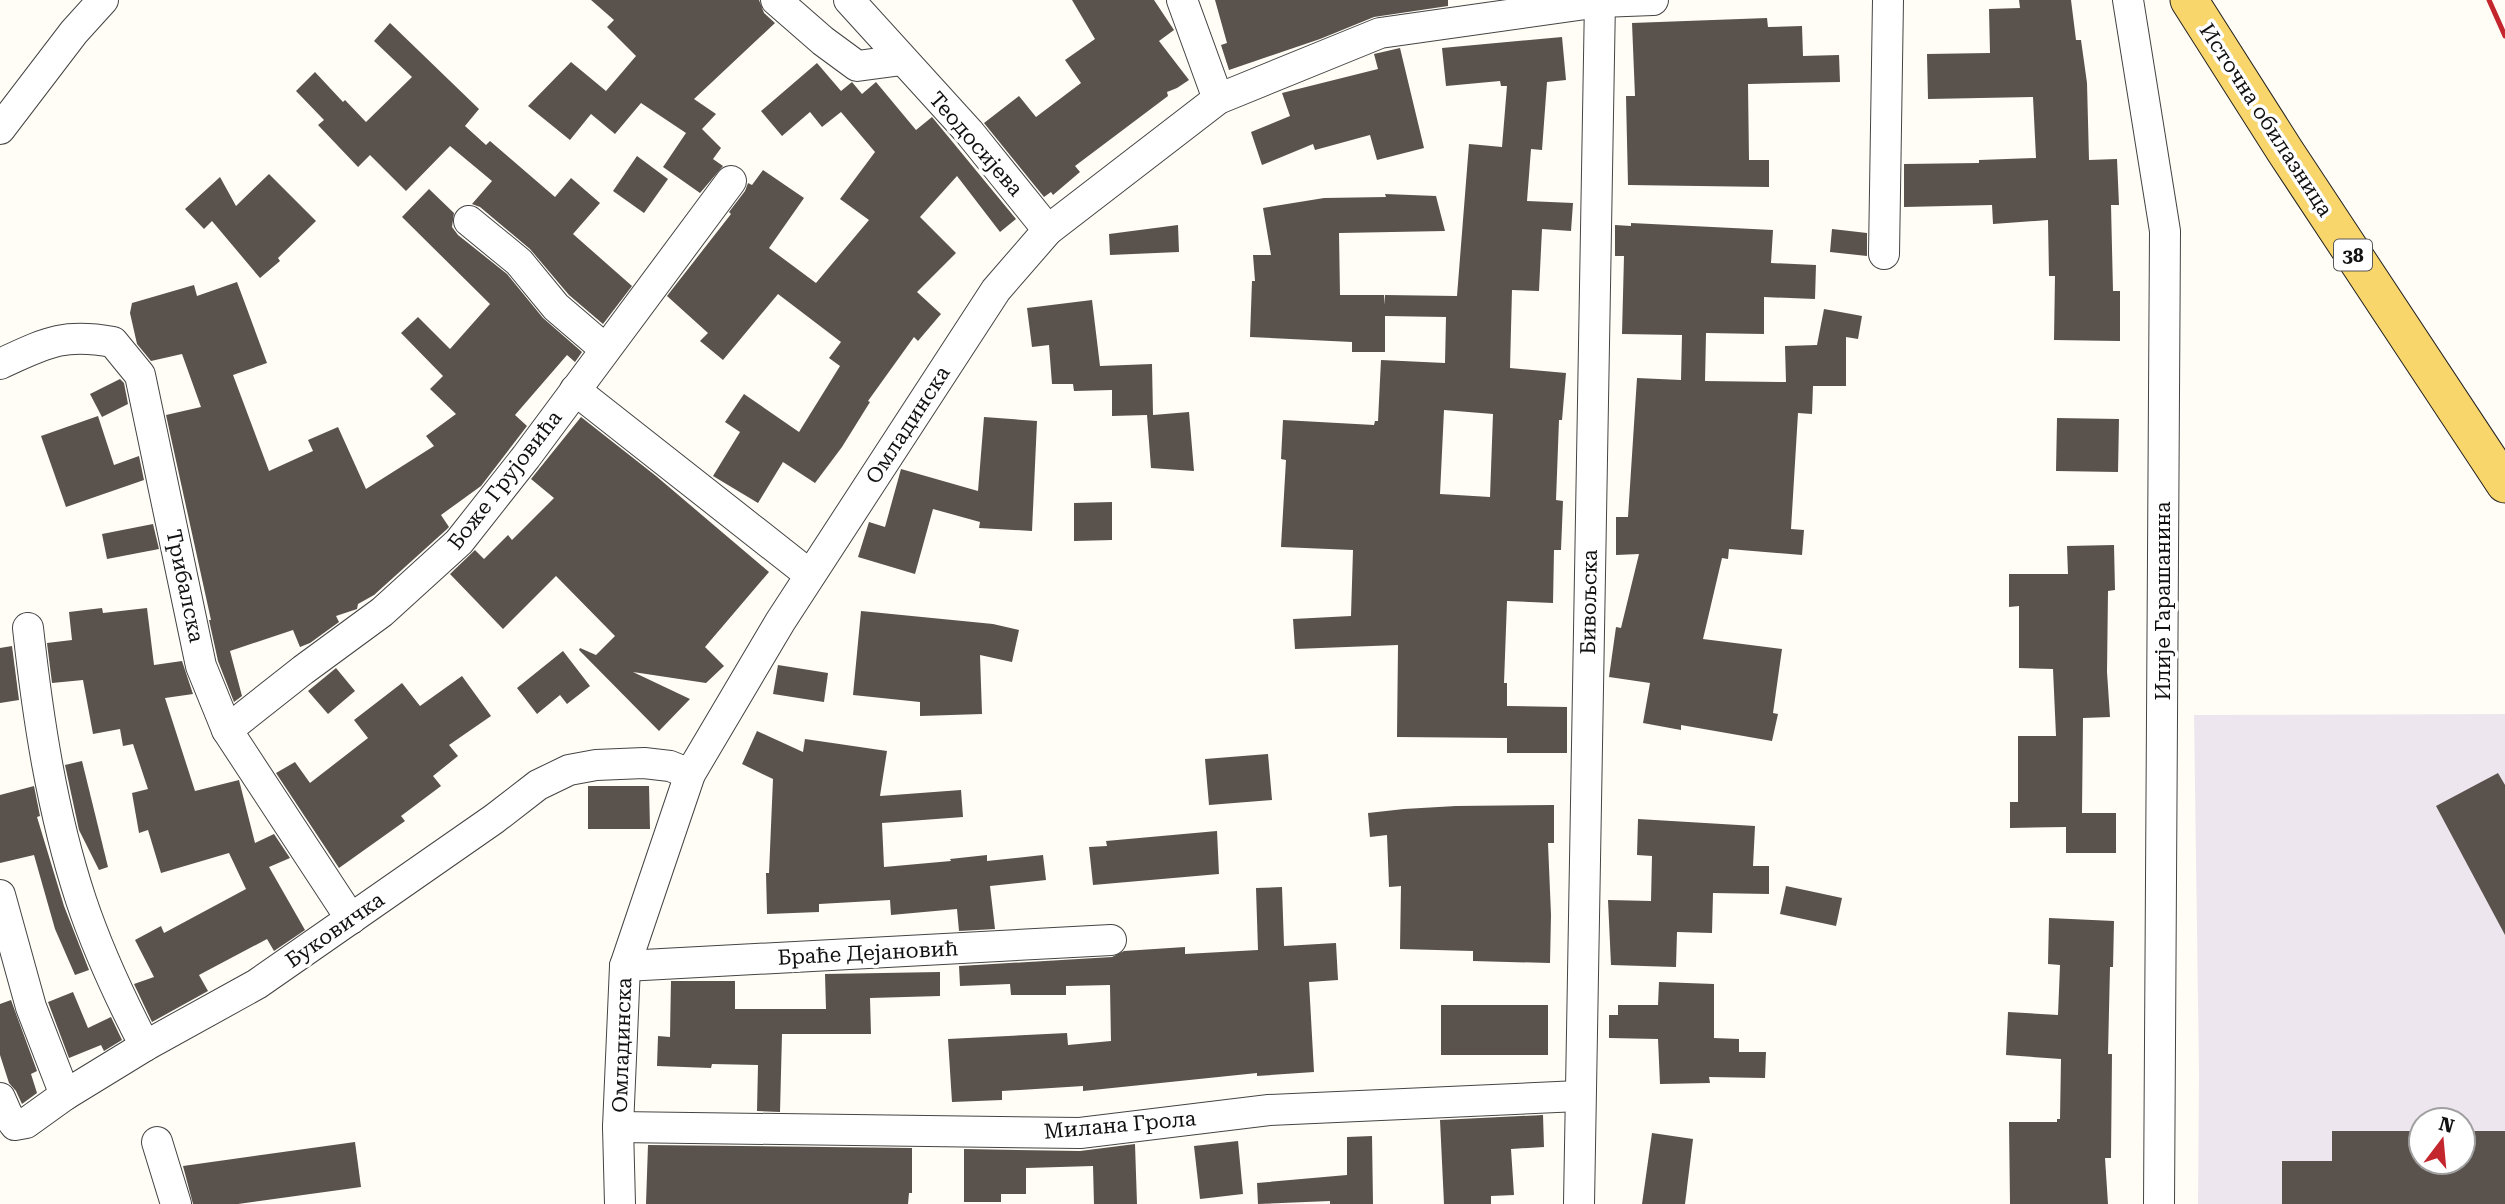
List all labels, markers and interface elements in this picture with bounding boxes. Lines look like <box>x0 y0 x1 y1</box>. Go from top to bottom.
street label: Источна обилазница <box>2195 19 2338 221</box>
street label: Теодосијева <box>924 87 1028 201</box>
road number: 38 <box>2334 240 2372 270</box>
street label: Омладинска <box>861 361 955 488</box>
street label: Боже Грујовића <box>443 405 567 554</box>
street label: Илије Гарашанина <box>2151 501 2175 701</box>
street label: Трибалска <box>161 527 209 645</box>
street label: Бивољска <box>1576 549 1602 655</box>
street label: Буковичка <box>281 887 389 973</box>
street label: Браће Дејановић <box>777 936 959 970</box>
street label: Омладинска <box>608 976 636 1113</box>
street label: Милана Грола <box>1043 1106 1198 1144</box>
north arrow <box>2407 1106 2477 1176</box>
text: N <box>2436 1112 2457 1138</box>

